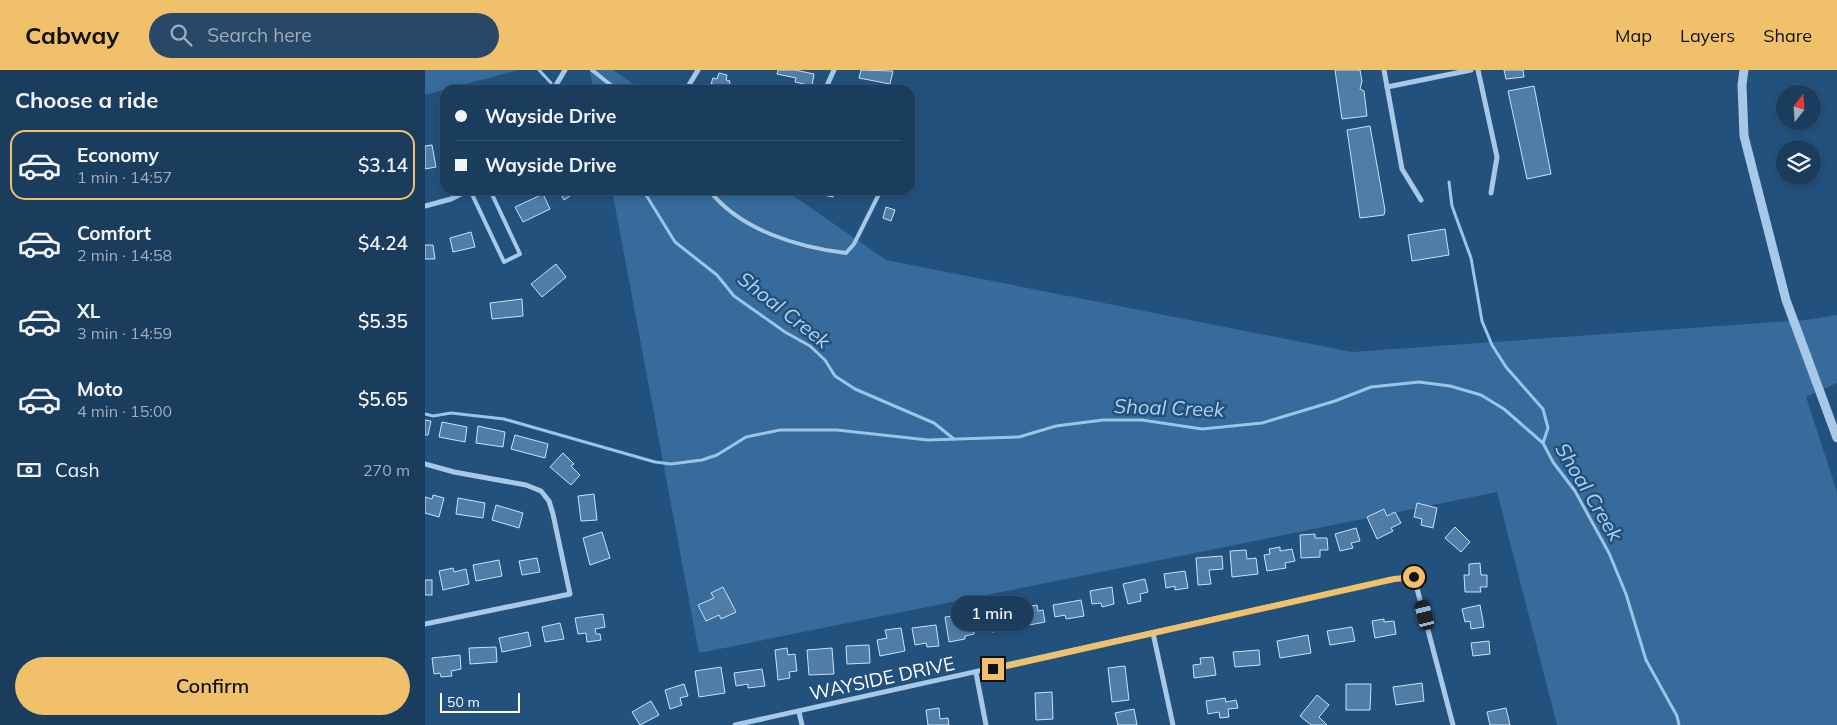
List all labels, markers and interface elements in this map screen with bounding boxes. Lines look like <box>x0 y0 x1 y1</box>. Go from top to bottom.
search box <box>149 13 499 58</box>
text: Cabway <box>25 20 119 50</box>
icon: search <box>167 21 195 49</box>
text: Search here <box>207 23 312 47</box>
text: Map <box>1615 24 1652 47</box>
text: Layers <box>1680 24 1735 47</box>
text: Share <box>1763 24 1812 47</box>
north arrow <box>1776 85 1821 130</box>
map controls <box>1776 85 1821 185</box>
text: Choose a ride <box>15 86 158 114</box>
text: Wayside Drive <box>485 104 616 128</box>
button: layers <box>1776 140 1821 185</box>
icon: car <box>17 143 62 188</box>
text: Economy <box>77 143 159 167</box>
text: $3.14 <box>358 153 408 177</box>
text: Wayside Drive <box>485 153 616 177</box>
text: 1 min · 14:57 <box>77 167 172 187</box>
icon: car <box>17 221 62 266</box>
text: Comfort <box>77 221 151 245</box>
text: $4.24 <box>358 231 408 255</box>
text: 2 min · 14:58 <box>77 245 172 265</box>
water label: Shoal Creek <box>733 266 836 354</box>
icon: car <box>17 299 62 344</box>
text: XL <box>77 299 100 323</box>
text: $5.35 <box>358 309 408 333</box>
text: 3 min · 14:59 <box>77 323 172 343</box>
icon: car <box>17 377 62 422</box>
text: Moto <box>77 377 123 401</box>
text: $5.65 <box>358 387 408 411</box>
water label: Shoal Creek <box>1113 393 1225 422</box>
text: 4 min · 15:00 <box>77 401 172 421</box>
water label: Shoal Creek <box>1550 438 1629 546</box>
icon: cash <box>15 456 43 484</box>
text: Cash <box>55 458 100 482</box>
text: 270 m <box>363 460 410 480</box>
route start <box>1403 566 1425 588</box>
callout: 1 min <box>952 596 1034 632</box>
car <box>1414 599 1435 631</box>
text: 1 min <box>971 603 1013 623</box>
street label: WAYSIDE DRIVE <box>807 651 957 705</box>
button: Confirm <box>15 657 410 715</box>
route end <box>982 658 1004 680</box>
scale bar <box>440 690 520 713</box>
text: 50 m <box>447 693 480 711</box>

